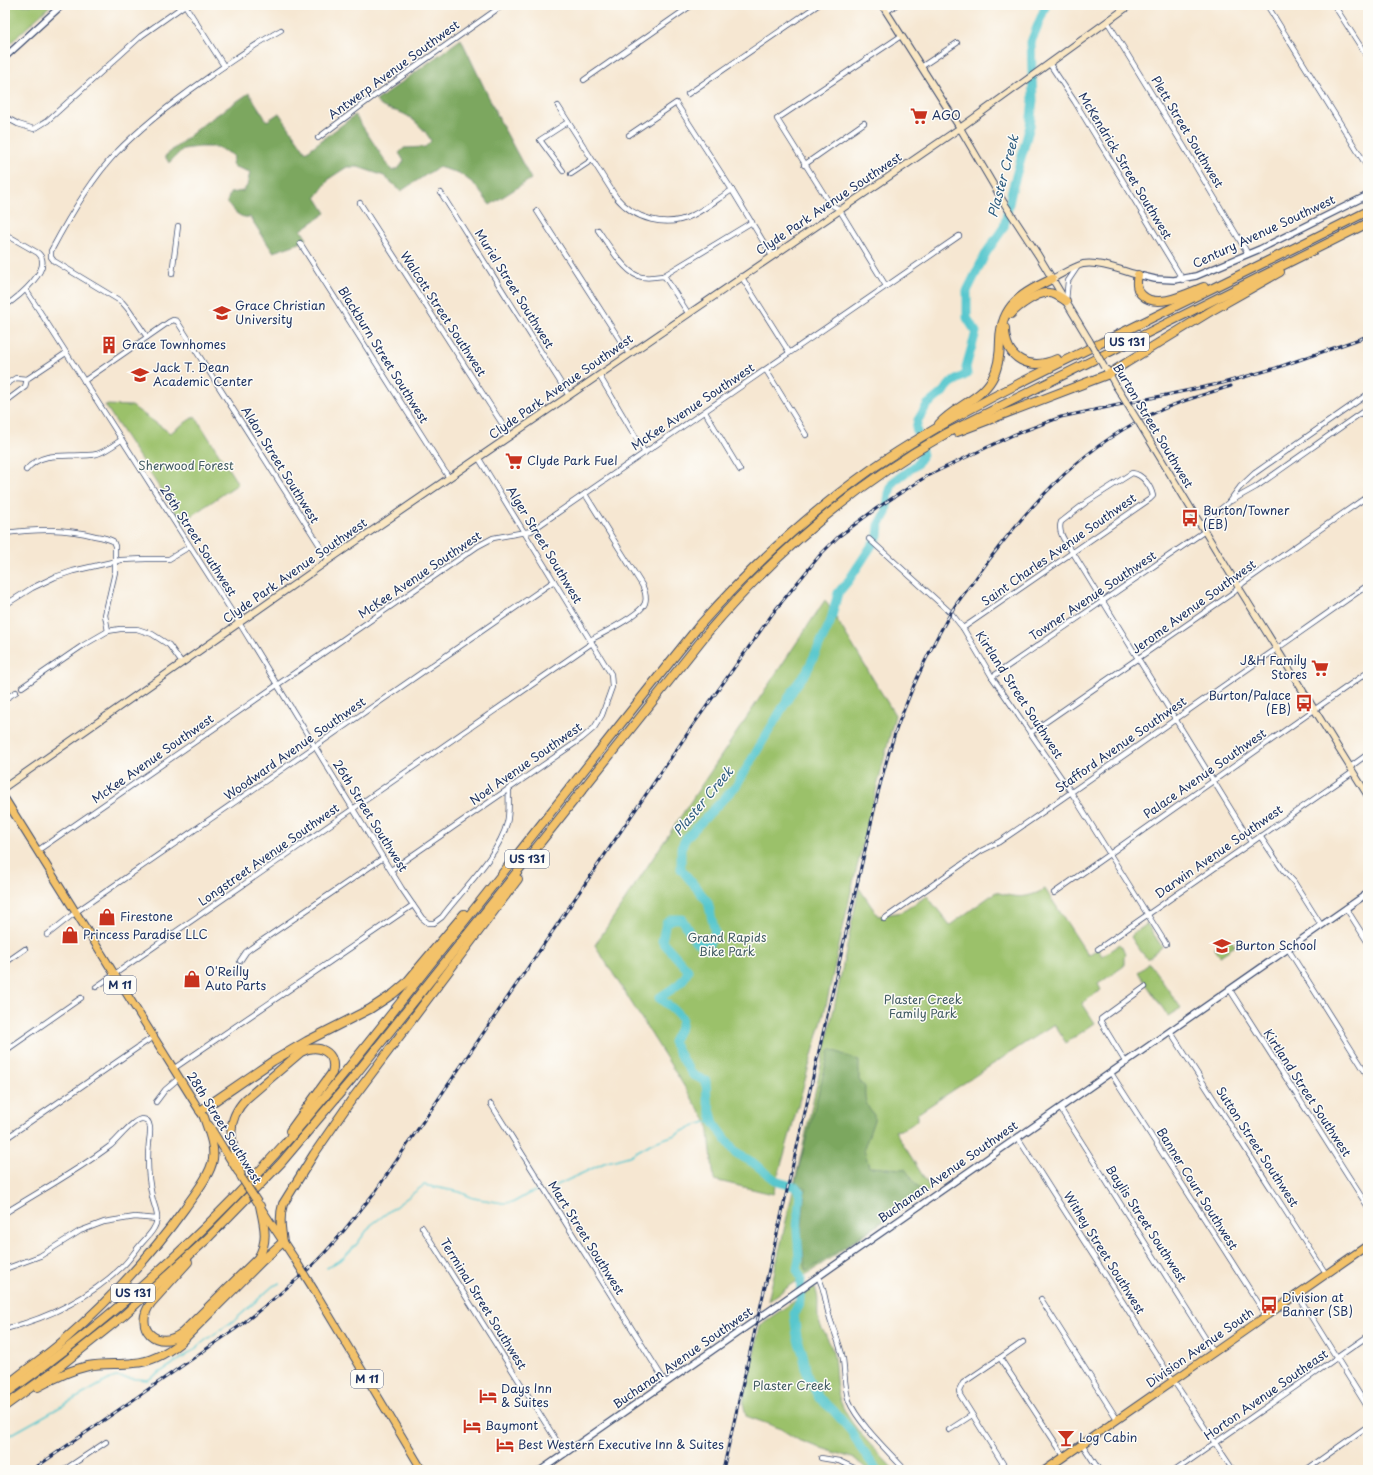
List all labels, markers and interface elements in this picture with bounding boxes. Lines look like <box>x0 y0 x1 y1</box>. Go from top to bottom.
street label: Antwerp Avenue Southwest <box>324 15 463 123</box>
street label: Plett Street Southwest <box>1147 72 1229 191</box>
street label: McKendrick Street Southwest <box>1075 88 1177 243</box>
supermarket icon: AGO <box>909 106 929 126</box>
place label: AGO <box>932 106 961 124</box>
water label: Plaster Creek <box>982 131 1023 219</box>
street label: Clyde Park Avenue Southwest <box>752 147 905 259</box>
street label: Century Avenue Southwest <box>1189 190 1338 272</box>
street label: Muriel Street Southwest <box>471 225 559 352</box>
street label: Walcott Street Southwest <box>396 247 491 380</box>
street label: Blackburn Street Southwest <box>334 283 434 427</box>
place label: Grace Christian University <box>235 296 326 328</box>
school or university icon: Grace Christian University <box>212 303 232 323</box>
street label: Clyde Park Avenue Southwest <box>485 329 636 443</box>
road number: US 131 <box>1105 333 1149 351</box>
building icon: Grace Townhomes <box>99 335 119 355</box>
place label: Grace Townhomes <box>122 335 226 353</box>
place label: Jack T. Dean Academic Center <box>153 358 253 390</box>
street label: McKee Avenue Southwest <box>627 358 758 454</box>
street label: Burton Street Southwest <box>1109 360 1198 491</box>
school or university icon: Jack T. Dean Academic Center <box>130 365 150 385</box>
street label: Aldon Street Southwest <box>238 403 324 527</box>
supermarket icon: Clyde Park Fuel <box>504 451 524 471</box>
place label: Clyde Park Fuel <box>527 451 617 469</box>
park label: Sherwood Forest <box>138 456 234 474</box>
street label: 26th Street Southwest <box>156 481 242 600</box>
street label: Alger Street Southwest <box>503 482 587 607</box>
street label: Saint Charles Avenue Southwest <box>977 488 1140 610</box>
place label: Burton/Towner (EB) <box>1203 501 1290 533</box>
bus stop icon: Burton/Towner (EB) <box>1180 508 1200 528</box>
street label: Clyde Park Avenue Southwest <box>219 513 370 627</box>
street label: McKee Avenue Southwest <box>354 526 485 622</box>
street label: Towner Avenue Southwest <box>1025 546 1160 644</box>
street label: Jerome Avenue Southwest <box>1127 555 1260 658</box>
street label: Kirtland Street Southwest <box>972 627 1068 762</box>
place label: J&H Family Stores <box>1240 651 1308 683</box>
supermarket icon: J&H Family Stores <box>1310 658 1330 678</box>
place label: Burton/Palace (EB) <box>1208 686 1291 718</box>
street label: Woodward Avenue Southwest <box>220 692 369 804</box>
street label: Stafford Avenue Southwest <box>1051 692 1190 797</box>
bus stop icon: Burton/Palace (EB) <box>1294 693 1314 713</box>
street label: McKee Avenue Southwest <box>88 709 217 807</box>
street label: Noel Avenue Southwest <box>466 717 585 809</box>
street label: Palace Avenue Southwest <box>1139 724 1270 823</box>
street label: 26th Street Southwest <box>329 756 413 875</box>
water label: Plaster Creek <box>668 761 738 839</box>
street label: Longstreet Avenue Southwest <box>194 798 343 910</box>
street label: Darwin Avenue Southwest <box>1151 800 1286 902</box>
road number: US 131 <box>505 850 549 868</box>
shop icon: Firestone <box>97 907 117 927</box>
place label: Firestone <box>120 907 173 925</box>
shop icon: Princess Paradise LLC <box>60 925 80 945</box>
place label: Princess Paradise LLC <box>83 925 208 943</box>
park label: Grand Rapids Bike Park <box>688 928 767 960</box>
school or university icon: Burton School <box>1212 936 1232 956</box>
place label: Burton School <box>1235 936 1316 954</box>
place label: O'Reilly Auto Parts <box>205 962 266 994</box>
shop icon: O'Reilly Auto Parts <box>182 969 202 989</box>
road number: M 11 <box>104 976 136 994</box>
park label: Plaster Creek Family Park <box>884 990 962 1022</box>
street label: Kirtland Street Southwest <box>1260 1025 1356 1160</box>
street label: 28th Street Southwest <box>183 1068 267 1187</box>
street label: Sutton Street Southwest <box>1212 1083 1304 1210</box>
street label: Buchanan Avenue Southwest <box>874 1116 1021 1226</box>
street label: Banner Court Southwest <box>1153 1124 1243 1253</box>
street label: Baylis Street Southwest <box>1102 1161 1192 1286</box>
street label: Mart Street Southwest <box>544 1177 629 1298</box>
street label: Withey Street Southwest <box>1060 1188 1150 1317</box>
street label: Terminal Street Southwest <box>436 1234 532 1373</box>
road number: US 131 <box>111 1284 155 1302</box>
place label: Division at Banner (SB) <box>1282 1288 1353 1320</box>
bus stop icon: Division at Banner (SB) <box>1259 1295 1279 1315</box>
street label: Buchanan Avenue Southwest <box>609 1302 756 1412</box>
street label: Division Avenue South <box>1142 1303 1257 1391</box>
street label: Horton Avenue Southeast <box>1200 1344 1331 1444</box>
road number: M 11 <box>351 1370 383 1388</box>
park label: Plaster Creek <box>753 1376 831 1394</box>
place label: Days Inn & Suites <box>501 1379 552 1411</box>
hotel icon: Days Inn & Suites <box>478 1386 498 1406</box>
hotel icon: Baymont <box>462 1416 482 1436</box>
place label: Baymont <box>485 1416 538 1434</box>
bar icon: Log Cabin <box>1056 1428 1076 1448</box>
place label: Log Cabin <box>1079 1428 1137 1446</box>
hotel icon: Best Western Executive Inn & Suites <box>495 1435 515 1455</box>
place label: Best Western Executive Inn & Suites <box>518 1435 724 1453</box>

